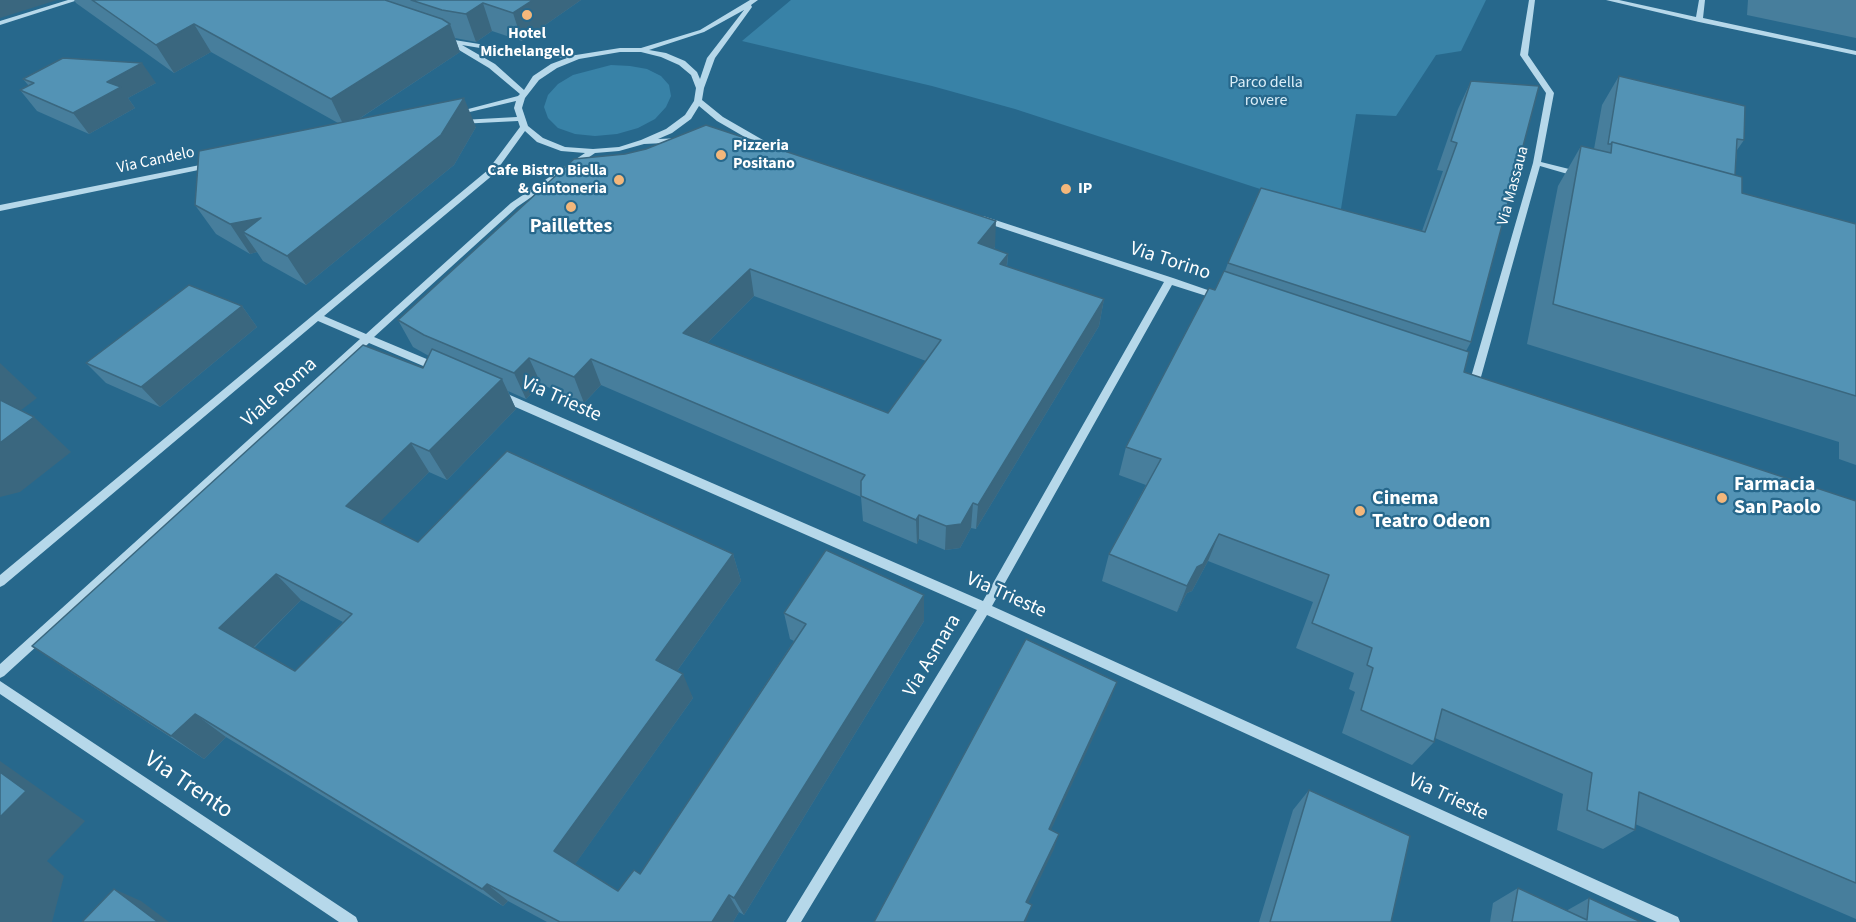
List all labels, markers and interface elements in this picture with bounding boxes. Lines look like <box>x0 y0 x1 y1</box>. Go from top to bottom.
marker: Hotel Michelangelo <box>520 8 534 22</box>
place label: Hotel Michelangelo <box>480 24 574 62</box>
park label: Parco della rovere <box>1229 73 1303 111</box>
place label: Pizzeria Positano <box>733 136 795 174</box>
street label: Via Candelo <box>115 143 197 179</box>
street label: Via Massaua <box>1494 144 1534 228</box>
marker: Pizzeria Positano <box>714 148 728 162</box>
place label: Cafe Bistro Biella & Gintoneria <box>487 161 607 199</box>
marker: Cafe Bistro Biella & Gintoneria <box>612 173 626 187</box>
place label: IP <box>1078 179 1092 199</box>
marker: IP <box>1059 182 1073 196</box>
marker: Paillettes <box>564 200 578 214</box>
place label: Paillettes <box>530 216 612 240</box>
street label: Via Torino <box>1127 238 1213 286</box>
street label: Viale Roma <box>237 353 323 433</box>
street label: Via Trieste <box>517 372 605 428</box>
place label: Farmacia San Paolo <box>1734 474 1821 521</box>
place label: Cinema Teatro Odeon <box>1372 488 1490 535</box>
marker: Farmacia San Paolo <box>1715 491 1729 505</box>
marker: Cinema Teatro Odeon <box>1353 504 1367 518</box>
street label: Via Trieste <box>962 568 1050 624</box>
street label: Via Asmara <box>899 610 967 702</box>
street label: Via Trento <box>138 746 238 826</box>
street label: Via Trieste <box>1404 769 1492 827</box>

